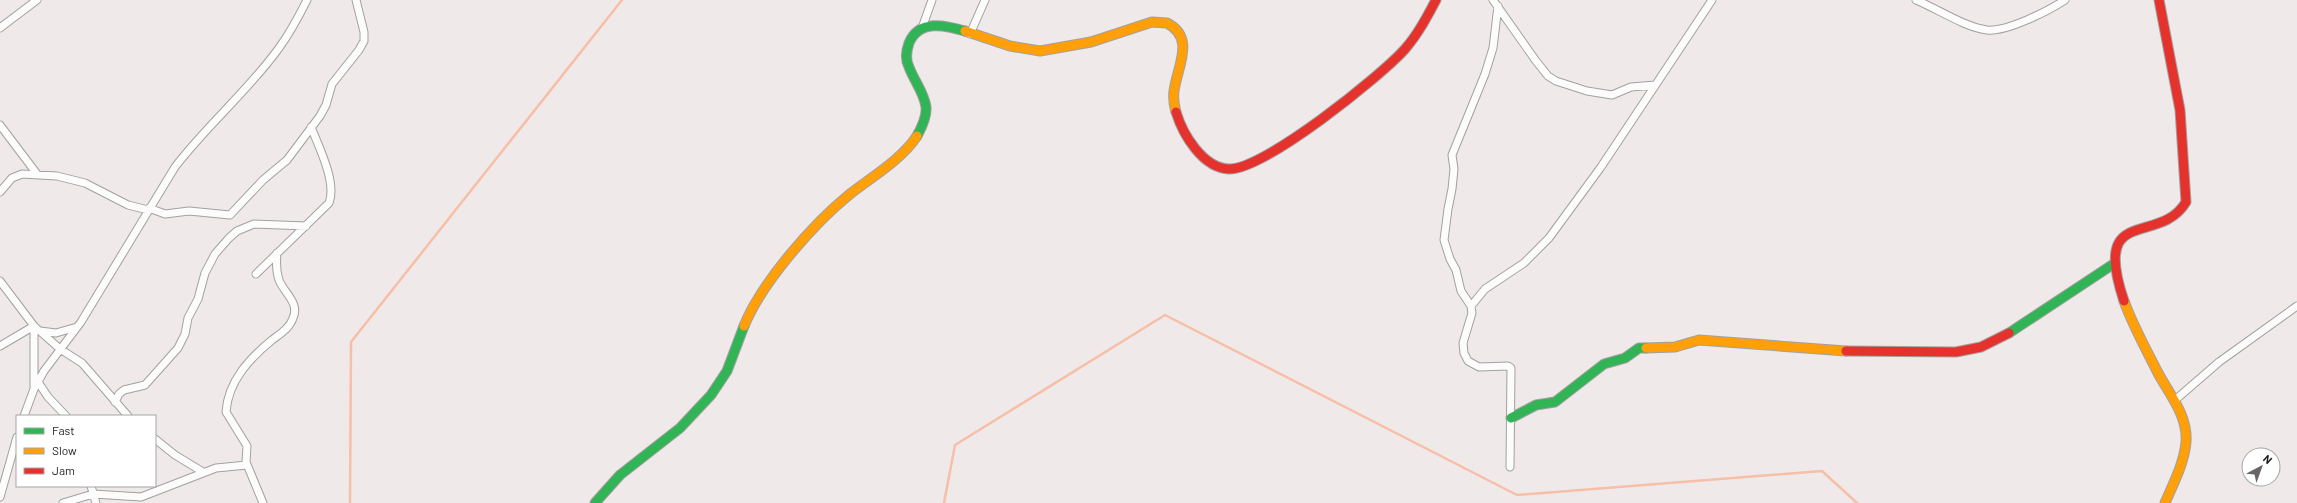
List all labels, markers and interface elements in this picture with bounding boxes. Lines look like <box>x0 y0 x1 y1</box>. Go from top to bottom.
legend <box>16 415 156 487</box>
text: Fast <box>52 423 75 437</box>
text: Slow <box>52 443 77 457</box>
north arrow <box>2241 447 2281 487</box>
text: N <box>2261 452 2275 466</box>
text: Jam <box>52 463 75 477</box>

